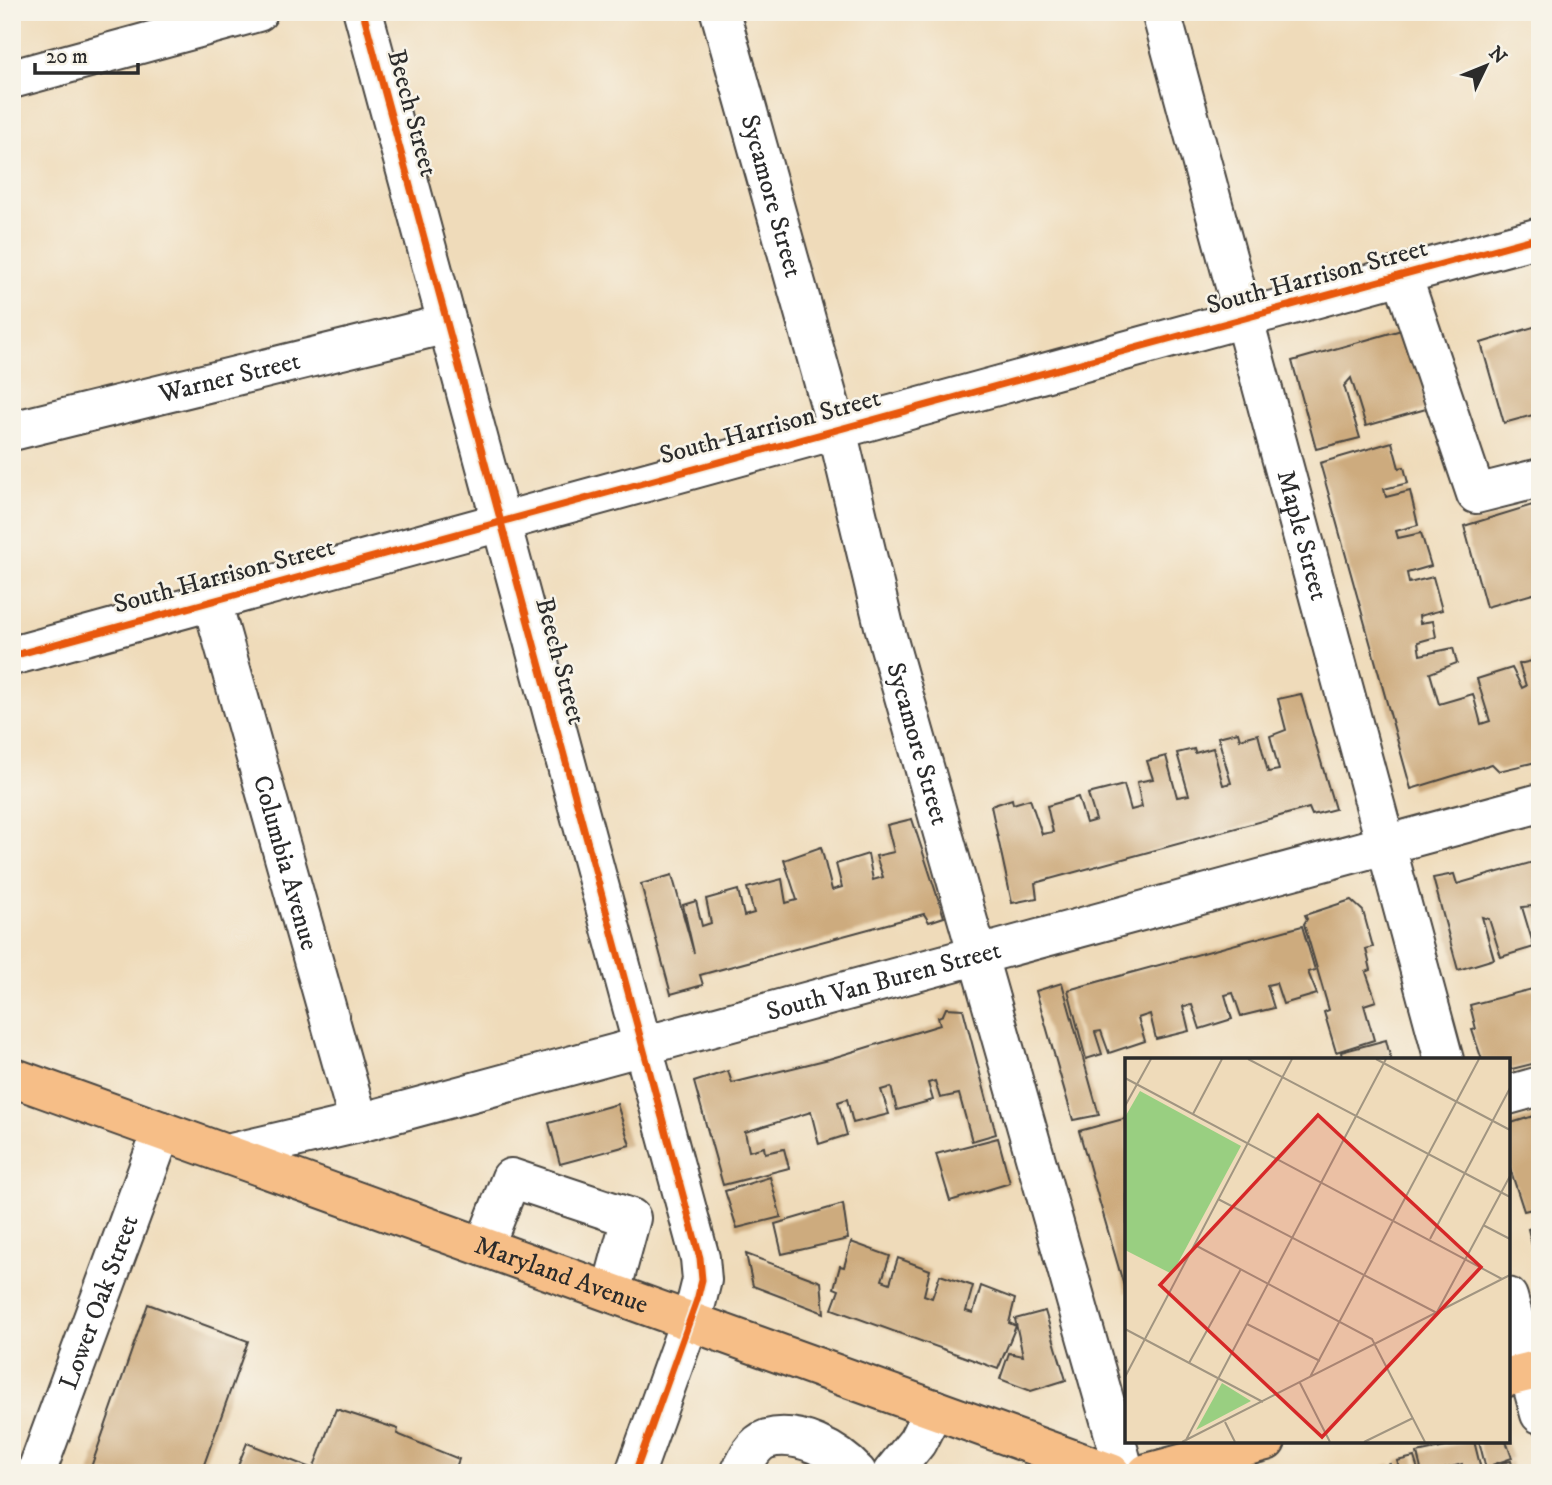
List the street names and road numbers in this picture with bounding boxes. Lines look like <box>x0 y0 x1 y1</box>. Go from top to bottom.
street label: Beech Street <box>379 46 445 180</box>
street label: Sycamore Street <box>733 111 810 281</box>
street label: South Harrison Street <box>1203 232 1431 322</box>
street label: Warner Street <box>155 344 303 411</box>
street label: South Harrison Street <box>656 382 884 472</box>
street label: Maple Street <box>1269 467 1336 604</box>
street label: South Harrison Street <box>110 531 338 621</box>
street label: Beech Street <box>527 594 593 728</box>
street label: Sycamore Street <box>879 659 956 829</box>
street label: Columbia Avenue <box>245 772 326 954</box>
street label: South Van Buren Street <box>763 933 1004 1028</box>
street label: Lower Oak Street <box>52 1210 146 1394</box>
street label: Maryland Avenue <box>470 1229 653 1321</box>

